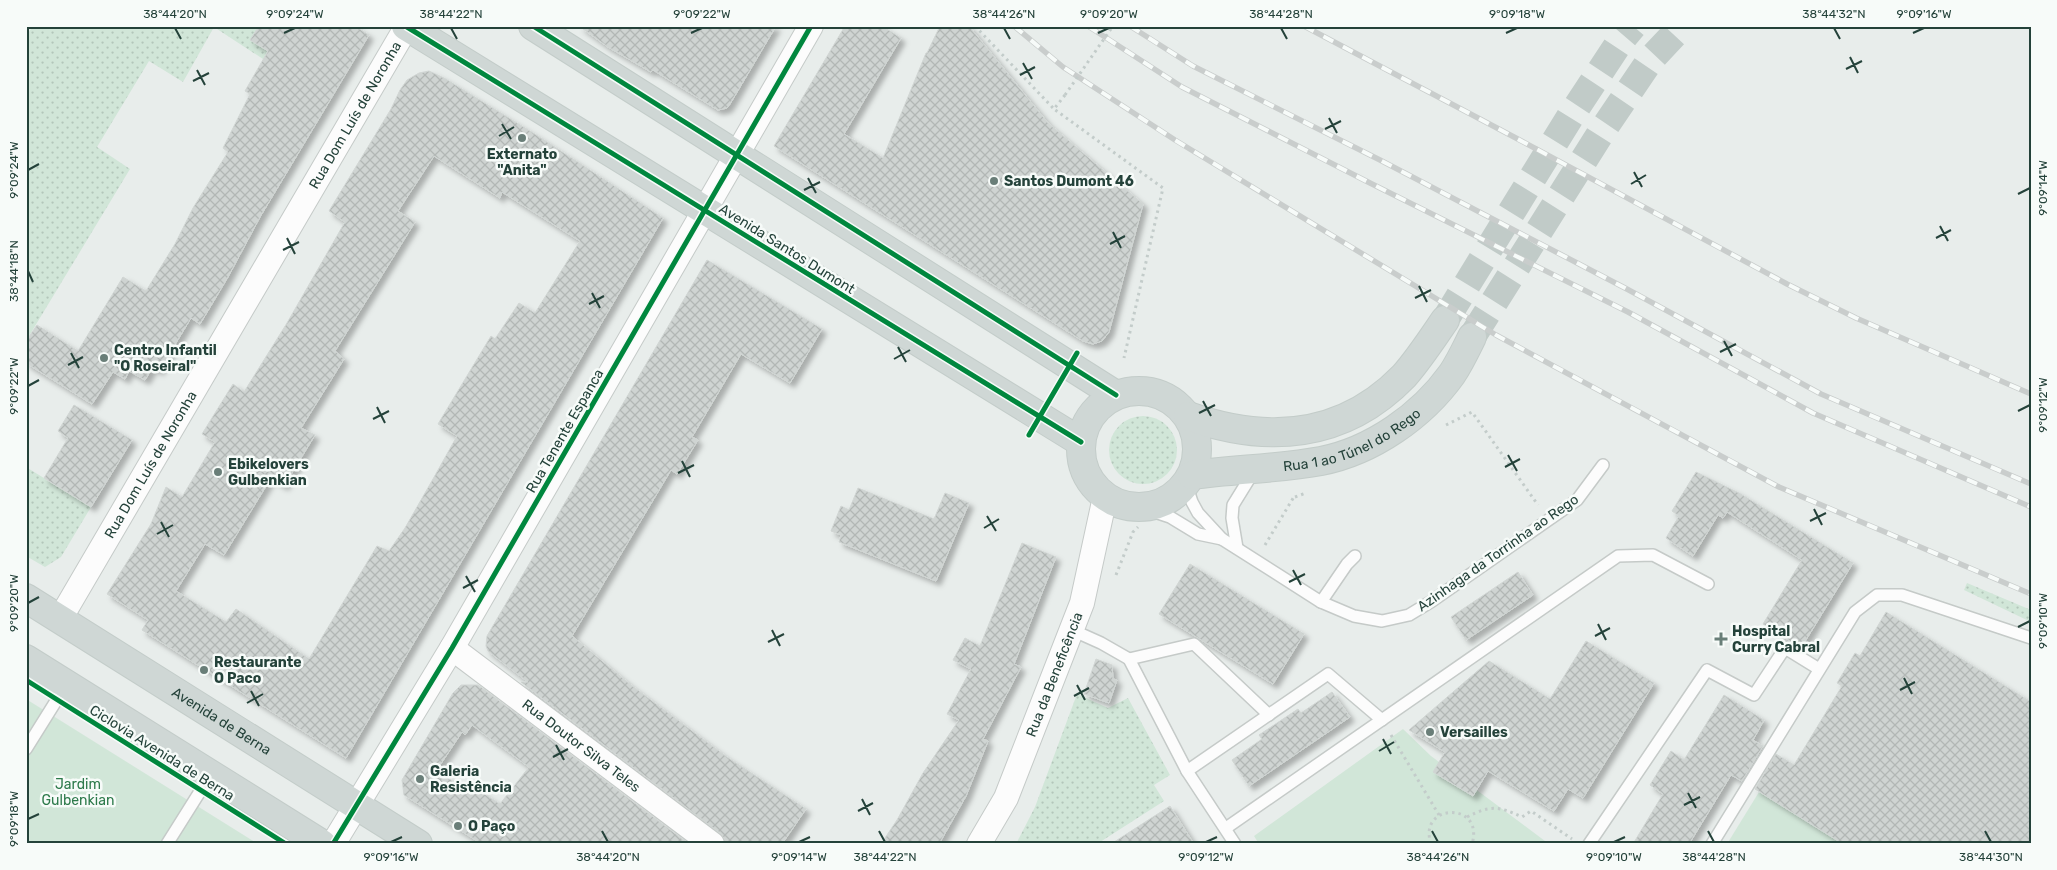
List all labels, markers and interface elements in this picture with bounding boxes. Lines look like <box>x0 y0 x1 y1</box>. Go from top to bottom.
text: 38°44'20"N <box>143 7 207 21</box>
text: 9°09'24"W <box>266 7 324 21</box>
text: 38°44'22"N <box>419 7 483 21</box>
text: 9°09'22"W <box>673 7 731 21</box>
text: 38°44'26"N <box>973 7 1035 21</box>
text: 9°09'20"W <box>1080 7 1138 21</box>
text: 38°44'28"N <box>1249 7 1313 21</box>
text: 9°09'18"W <box>1489 7 1545 21</box>
text: 38°44'32"N <box>1802 7 1866 21</box>
text: 9°09'16"W <box>1896 7 1952 21</box>
street label: Rua Dom Luís de Noronha <box>305 38 405 192</box>
marker: Externato "Anita" <box>516 132 528 144</box>
text: 9°09'24"W <box>7 141 21 199</box>
place label: Externato "Anita" <box>487 146 557 179</box>
text: 9°09'14"W <box>2036 160 2050 216</box>
place label: Santos Dumont 46 <box>1004 173 1134 190</box>
marker: Santos Dumont 46 <box>988 175 1000 187</box>
street label: Avenida Santos Dumont <box>716 200 859 298</box>
text: 38°44'18"N <box>7 240 21 302</box>
place label: Centro Infantil "O Roseiral" <box>114 342 217 375</box>
marker: Centro Infantil "O Roseiral" <box>98 352 110 364</box>
text: 9°09'22"W <box>7 357 21 415</box>
street label: Rua Tenente Espanca <box>523 366 607 496</box>
text: 9°09'12"W <box>2036 377 2050 433</box>
street label: Rua Dom Luís de Noronha <box>101 388 200 541</box>
street label: Rua 1 ao Túnel do Rego <box>1282 405 1424 475</box>
place label: Ebikelovers Gulbenkian <box>228 456 309 489</box>
marker: Ebikelovers Gulbenkian <box>212 466 224 478</box>
street label: Azinhaga da Torrinha ao Rego <box>1414 491 1582 615</box>
text: 9°09'20"W <box>7 574 21 632</box>
text: 9°09'10"W <box>2036 593 2050 649</box>
street label: Rua da Beneficência <box>1022 610 1086 739</box>
place label: Hospital Curry Cabral <box>1732 623 1820 656</box>
marker: Hospital Curry Cabral <box>1714 632 1728 646</box>
place label: Restaurante O Paco <box>214 654 302 687</box>
marker: Restaurante O Paco <box>198 664 210 676</box>
street label: Avenida de Berna <box>169 683 274 758</box>
street label: Rua Doutor Silva Teles <box>519 695 644 796</box>
street label: Ciclovia Avenida de Berna <box>86 701 238 805</box>
place label: Versailles <box>1440 724 1508 741</box>
marker: Versailles <box>1424 726 1436 738</box>
place label: Galeria Resistência <box>430 763 512 796</box>
marker: Galeria Resistência <box>414 773 426 785</box>
park label: Jardim Gulbenkian <box>42 776 114 809</box>
text: 9°09'18"W <box>7 791 21 847</box>
place label: O Paço <box>468 818 515 835</box>
marker: O Paço <box>452 820 464 832</box>
text: 9°09'16"W <box>363 850 419 864</box>
text: 38°44'20"N <box>576 850 640 864</box>
text: 9°09'14"W <box>771 850 827 864</box>
text: 38°44'22"N <box>853 850 917 864</box>
text: 9°09'12"W <box>1178 850 1234 864</box>
text: 38°44'26"N <box>1407 850 1469 864</box>
text: 9°09'10"W <box>1586 850 1642 864</box>
text: 38°44'28"N <box>1682 850 1746 864</box>
text: 38°44'30"N <box>1959 850 2023 864</box>

